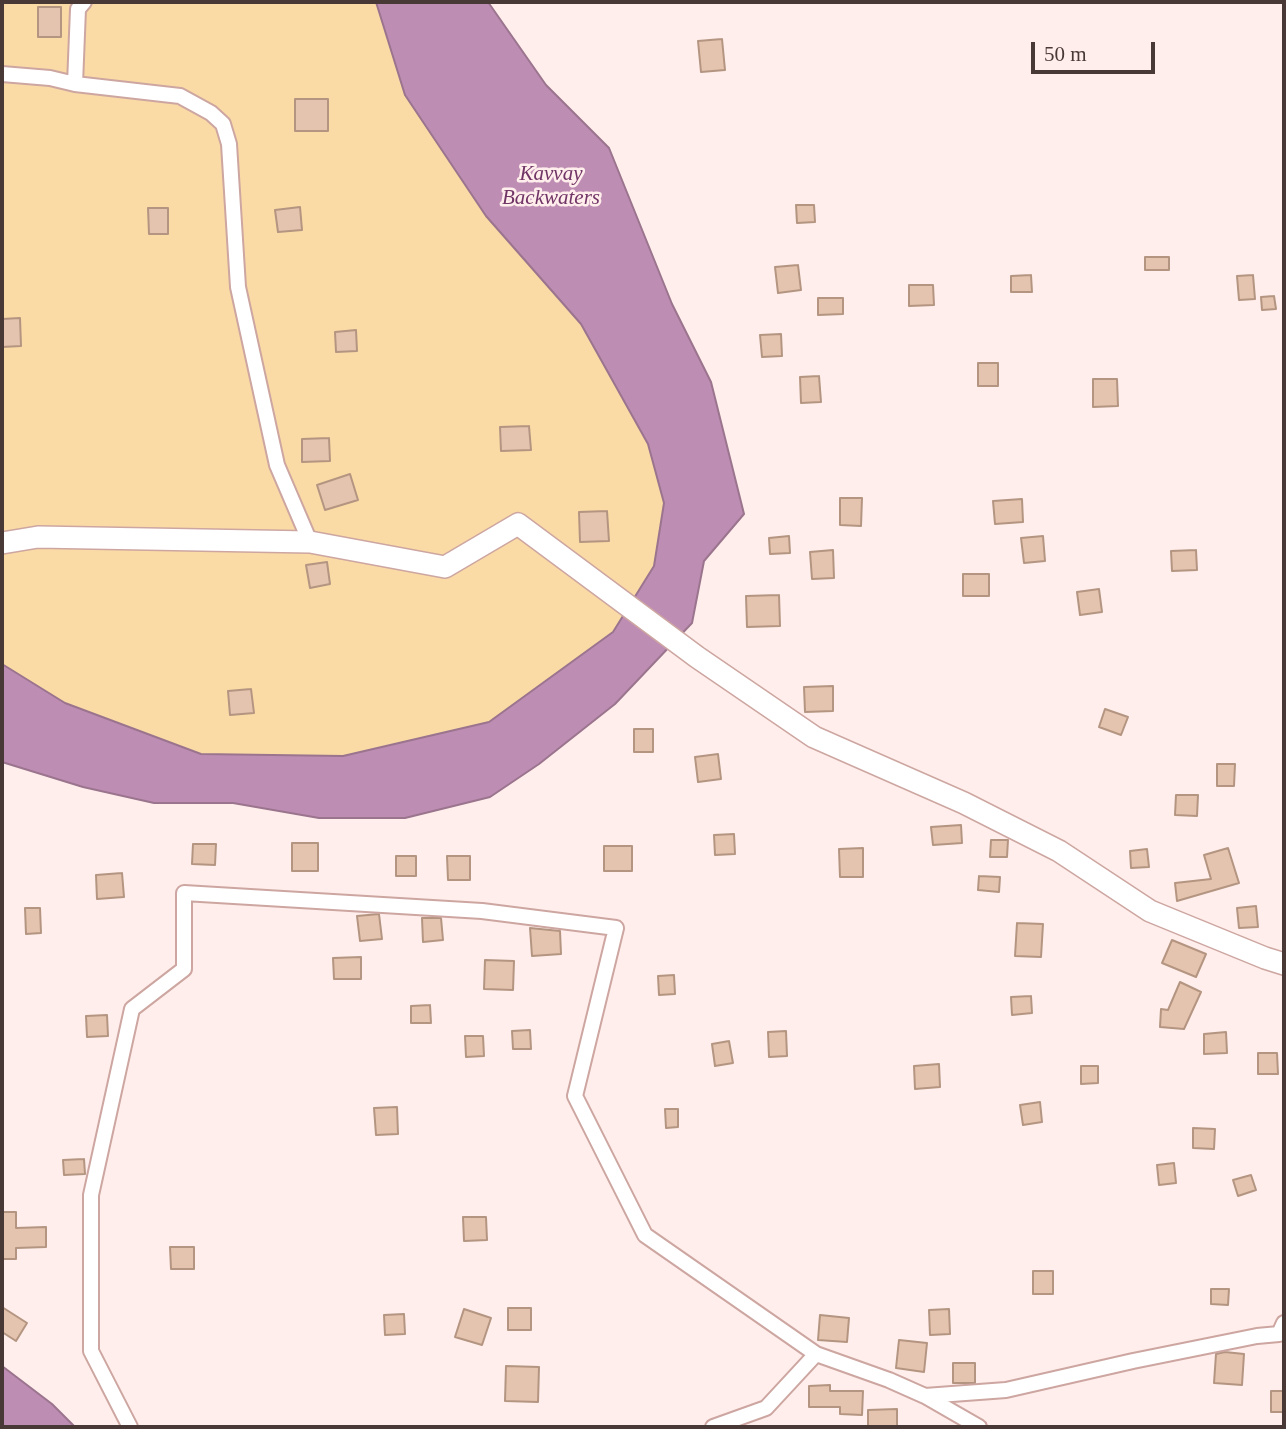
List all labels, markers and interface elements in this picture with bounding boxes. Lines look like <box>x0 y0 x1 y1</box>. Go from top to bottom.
scale bar <box>1034 28 1158 72</box>
text: 50 m <box>1044 42 1087 66</box>
water label: Kavvay Backwaters <box>502 161 600 211</box>

